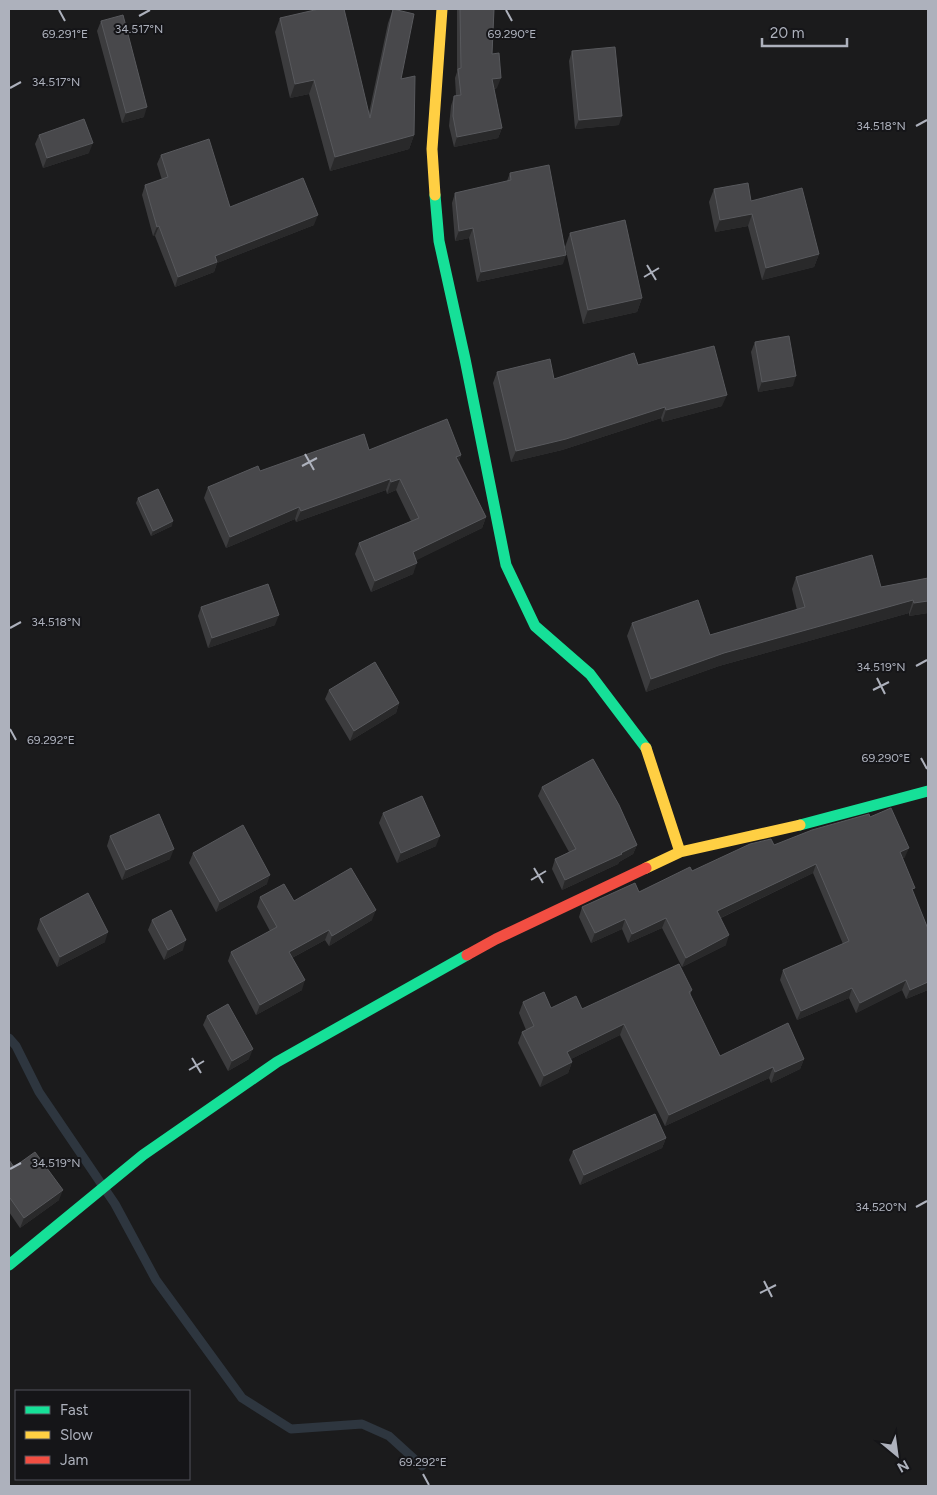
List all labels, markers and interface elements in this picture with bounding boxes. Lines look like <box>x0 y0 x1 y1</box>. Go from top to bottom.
scale bar <box>762 15 847 47</box>
text: 34.517°N <box>115 22 163 36</box>
text: 20 m <box>770 24 804 42</box>
text: 69.291°E <box>42 27 88 41</box>
text: 69.290°E <box>488 27 536 41</box>
text: 34.517°N <box>32 75 80 89</box>
text: 34.518°N <box>856 119 906 133</box>
text: 34.518°N <box>31 615 81 629</box>
text: 34.519°N <box>857 660 905 674</box>
text: 69.292°E <box>27 733 75 747</box>
text: 69.290°E <box>862 751 910 765</box>
text: 34.519°N <box>32 1156 80 1170</box>
text: 34.520°N <box>855 1200 907 1214</box>
legend <box>15 1390 190 1480</box>
text: Fast <box>60 1401 89 1419</box>
text: Slow <box>60 1426 93 1444</box>
north arrow <box>872 1430 922 1480</box>
text: Jam <box>60 1451 88 1469</box>
text: 69.292°E <box>399 1455 447 1469</box>
text: N <box>894 1456 912 1476</box>

